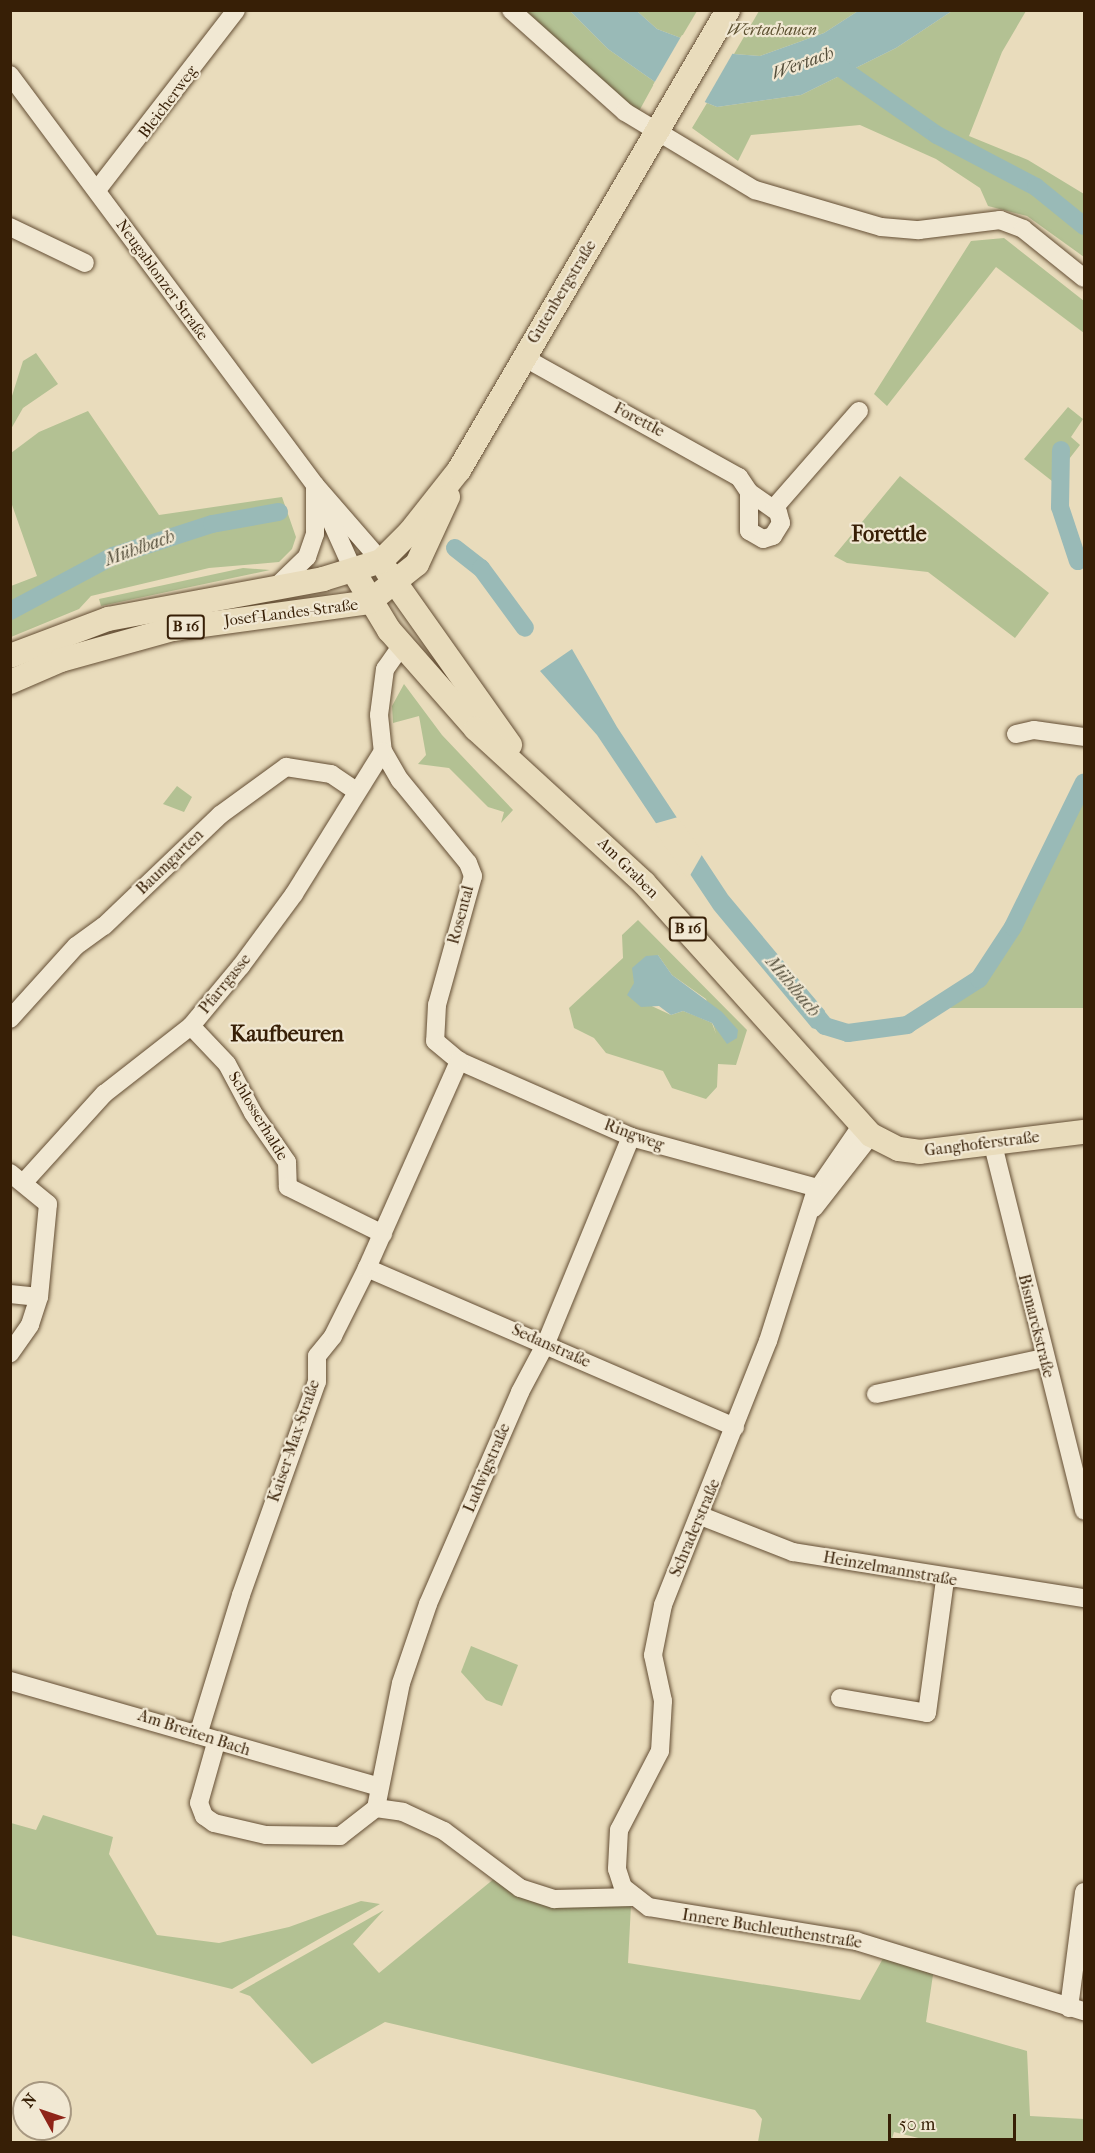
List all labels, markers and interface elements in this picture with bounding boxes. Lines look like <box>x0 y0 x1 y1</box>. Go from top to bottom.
park label: Wertachauen <box>727 20 817 40</box>
water label: Wertach <box>769 43 837 85</box>
street label: Bleicherweg <box>134 62 202 142</box>
street label: Neugablonzer Straße <box>112 216 212 344</box>
street label: Gutenbergstraße <box>524 237 600 347</box>
street label: Forettle <box>610 399 668 441</box>
district label: Forettle <box>851 522 927 548</box>
water label: Mühlbach <box>102 526 178 572</box>
street label: Josef-Landes-Straße <box>223 595 359 631</box>
road number: B 16 <box>166 615 206 639</box>
street label: Baumgarten <box>132 825 208 899</box>
street label: Am Graben <box>594 834 662 902</box>
street label: Rosental <box>444 884 478 946</box>
road number: B 16 <box>668 917 708 941</box>
street label: Pfarrgasse <box>195 950 255 1018</box>
water label: Mühlbach <box>760 952 824 1022</box>
district label: Kaufbeuren <box>230 1022 344 1048</box>
street label: Schlosserhalde <box>224 1068 292 1164</box>
street label: Ringweg <box>601 1115 667 1155</box>
street label: Ganghoferstraße <box>923 1127 1041 1161</box>
street label: Bismarckstraße <box>1014 1272 1058 1380</box>
street label: Sedanstraße <box>509 1320 593 1372</box>
street label: Kaiser-Max-Straße <box>264 1377 324 1505</box>
street label: Ludwigstraße <box>460 1421 514 1515</box>
street label: Schraderstraße <box>666 1476 724 1580</box>
street label: Heinzelmannstraße <box>822 1548 958 1590</box>
street label: Am Breiten Bach <box>135 1706 253 1760</box>
street label: Innere Buchleuthenstraße <box>681 1905 863 1953</box>
north arrow <box>12 2081 72 2141</box>
text: N <box>18 2090 41 2111</box>
scale bar <box>891 2102 1018 2140</box>
text: 50 m <box>899 2114 935 2135</box>

